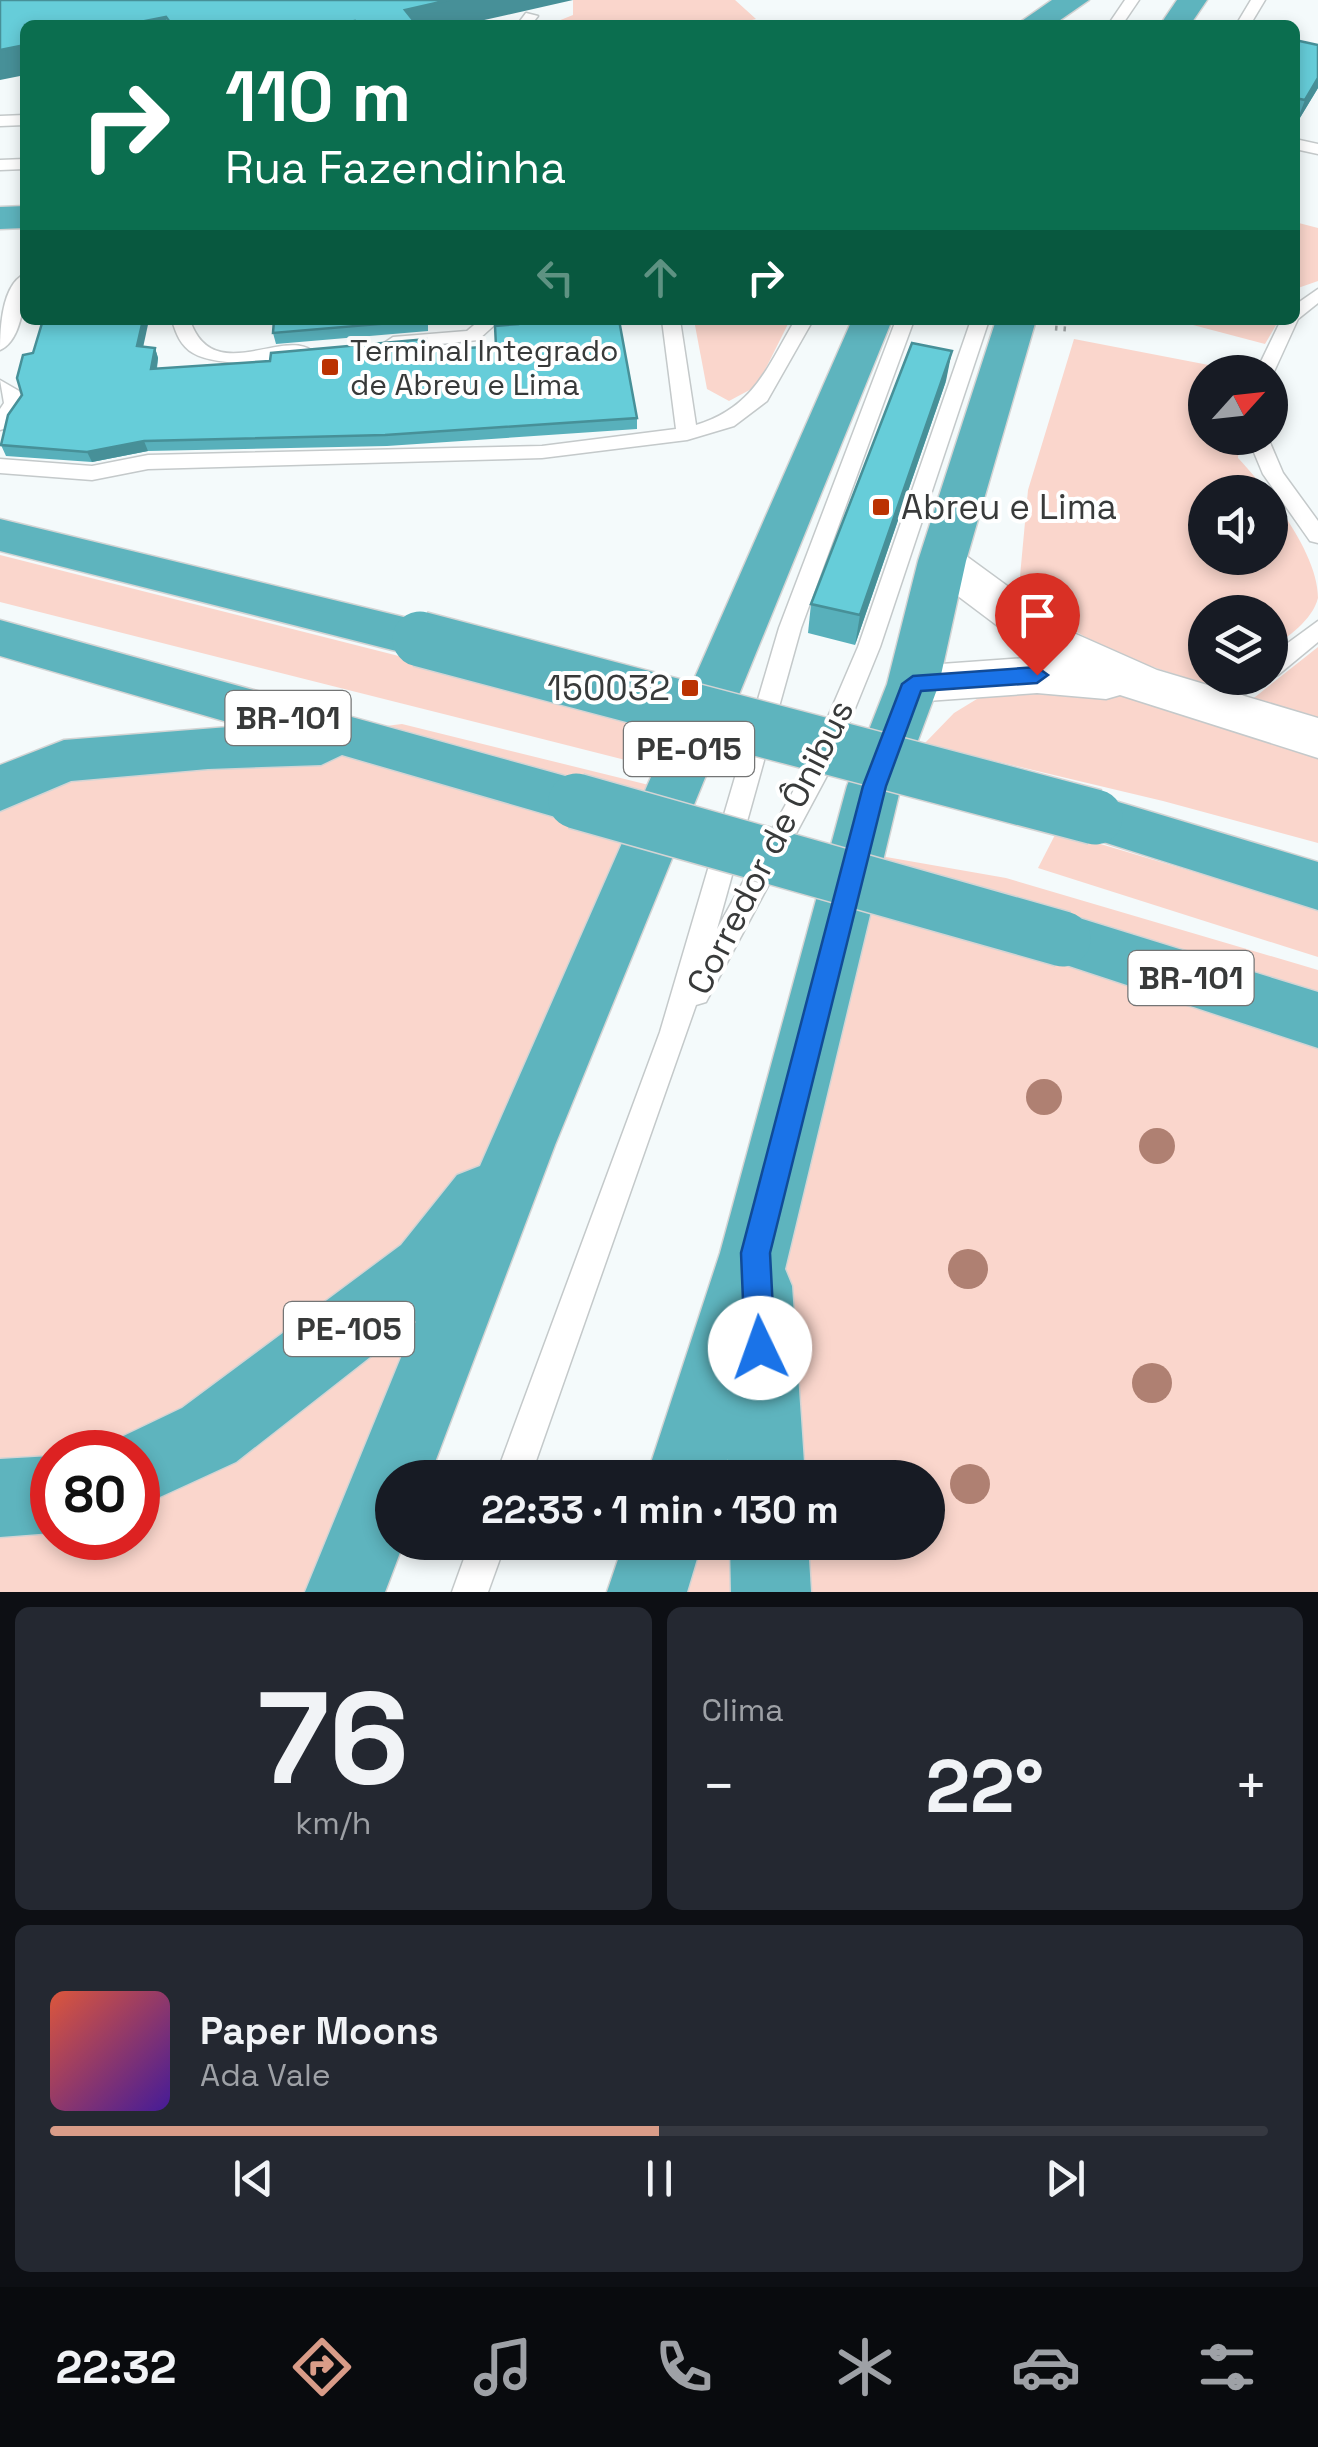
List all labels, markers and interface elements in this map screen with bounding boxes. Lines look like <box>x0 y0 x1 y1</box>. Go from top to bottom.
text: 110 m <box>225 52 411 141</box>
icon: right <box>60 60 190 190</box>
text: Rua Fazendinha <box>225 139 566 196</box>
icon: left <box>528 250 583 305</box>
icon: ahead <box>633 250 688 305</box>
icon: right <box>738 250 793 305</box>
place label: Terminal Integrado de Abreu e Lima <box>350 331 619 404</box>
north arrow <box>1188 355 1288 455</box>
map controls <box>1188 355 1288 695</box>
marker: Terminal Integrado de Abreu e Lima <box>319 356 341 378</box>
button: sound <box>1188 475 1288 575</box>
place label: Abreu e Lima <box>901 485 1117 529</box>
marker: Abreu e Lima <box>870 496 892 518</box>
pin <box>995 573 1080 676</box>
icon: arrive <box>1010 588 1065 643</box>
button: layers <box>1188 595 1288 695</box>
place label: 150032 <box>547 666 670 710</box>
marker: 150032 <box>679 677 701 699</box>
road number: BR-101 <box>226 691 350 745</box>
street label: Corredor de Ônibus <box>677 692 863 1002</box>
road number: PE-015 <box>624 722 754 776</box>
road number: BR-101 <box>1128 951 1254 1005</box>
position arrow <box>708 1296 812 1400</box>
road number: PE-105 <box>284 1302 414 1356</box>
speed limit sign: 80 <box>30 1430 160 1560</box>
text: 22:33 · 1 min · 130 m <box>481 1486 839 1534</box>
text: 76 <box>257 1655 409 1821</box>
text: Clima <box>702 1690 784 1730</box>
text: 22° <box>925 1738 1044 1834</box>
text: − <box>702 1751 736 1821</box>
text: + <box>1234 1751 1268 1821</box>
text: km/h <box>295 1803 371 1843</box>
text: Paper Moons <box>200 2007 439 2055</box>
text: Ada Vale <box>200 2055 331 2095</box>
icon: previous <box>226 2151 281 2206</box>
icon: pause <box>632 2151 687 2206</box>
icon: next <box>1038 2151 1093 2206</box>
icon: directions <box>287 2332 357 2402</box>
icon: music <box>468 2332 538 2402</box>
icon: phone <box>649 2332 719 2402</box>
icon: climate <box>830 2332 900 2402</box>
icon: car <box>1011 2332 1081 2402</box>
icon: filters <box>1192 2332 1262 2402</box>
text: 22:32 <box>56 2339 176 2396</box>

